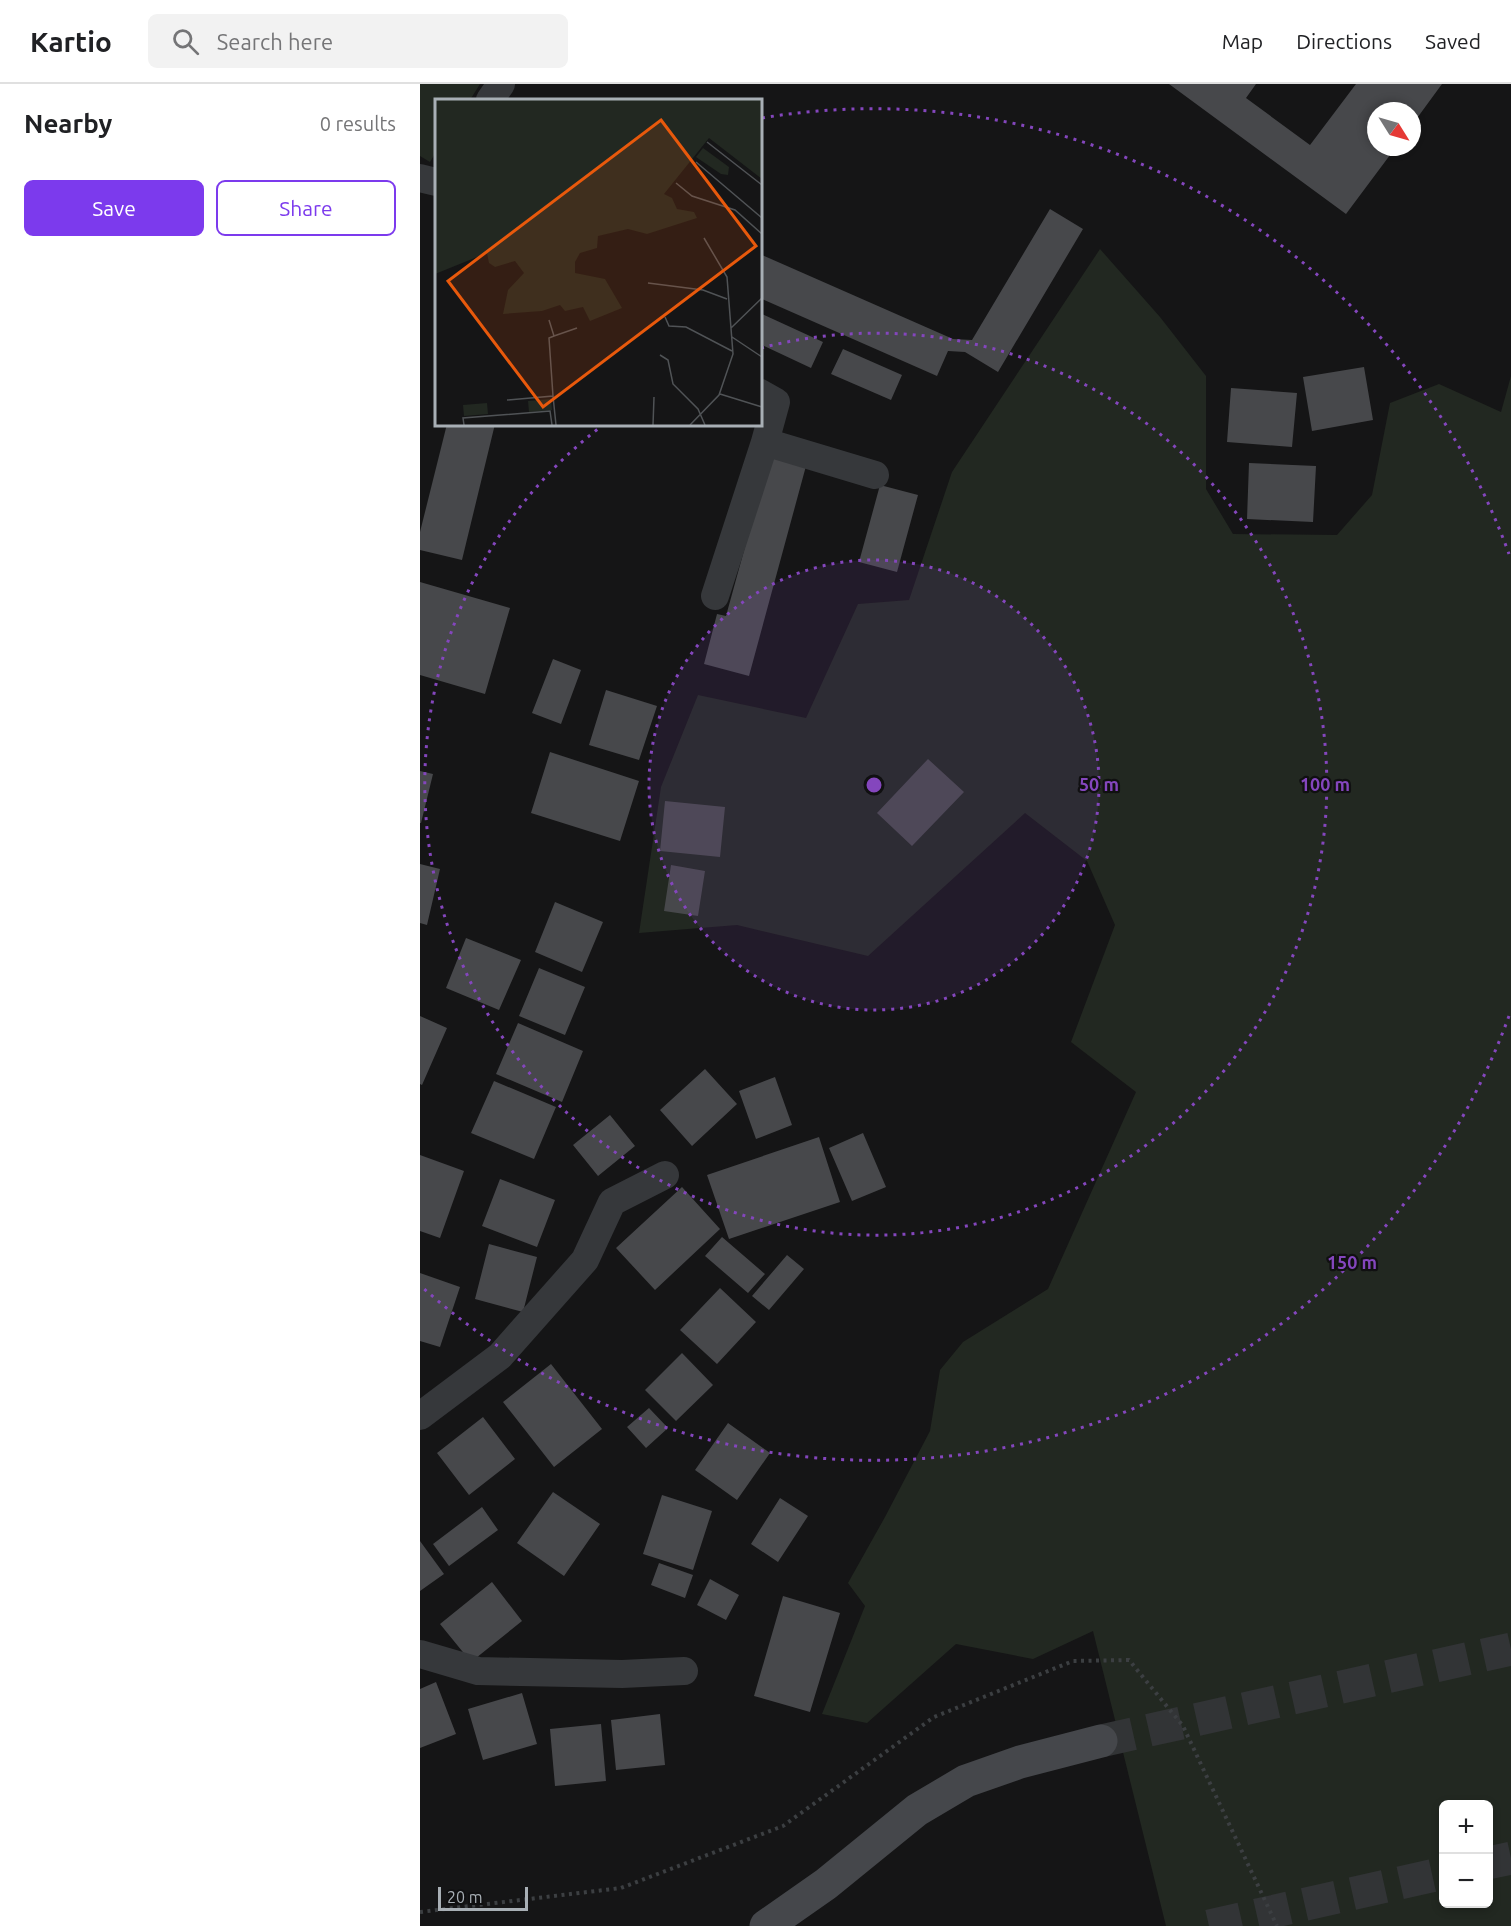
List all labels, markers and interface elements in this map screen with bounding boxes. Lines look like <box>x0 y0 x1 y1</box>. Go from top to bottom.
search box <box>148 14 568 68</box>
icon: search <box>169 25 202 58</box>
text: Kartio <box>30 26 112 57</box>
text: Search here <box>217 29 333 54</box>
text: Map <box>1222 29 1263 53</box>
text: Directions <box>1296 29 1392 53</box>
text: Saved <box>1425 29 1481 53</box>
inset map <box>435 99 762 426</box>
north arrow <box>1367 102 1421 156</box>
text: Nearby <box>24 109 112 138</box>
text: 0 results <box>320 112 396 135</box>
button: Save <box>24 180 204 236</box>
button: Share <box>216 180 396 236</box>
text: 50 m <box>1079 774 1119 794</box>
text: 100 m <box>1300 774 1350 794</box>
centre of rings <box>864 775 884 795</box>
text: 150 m <box>1327 1252 1377 1272</box>
map controls <box>1439 1800 1493 1908</box>
button: + <box>1439 1800 1493 1854</box>
button: − <box>1439 1854 1493 1908</box>
scale bar <box>438 1884 528 1912</box>
text: 20 m <box>447 1888 483 1906</box>

